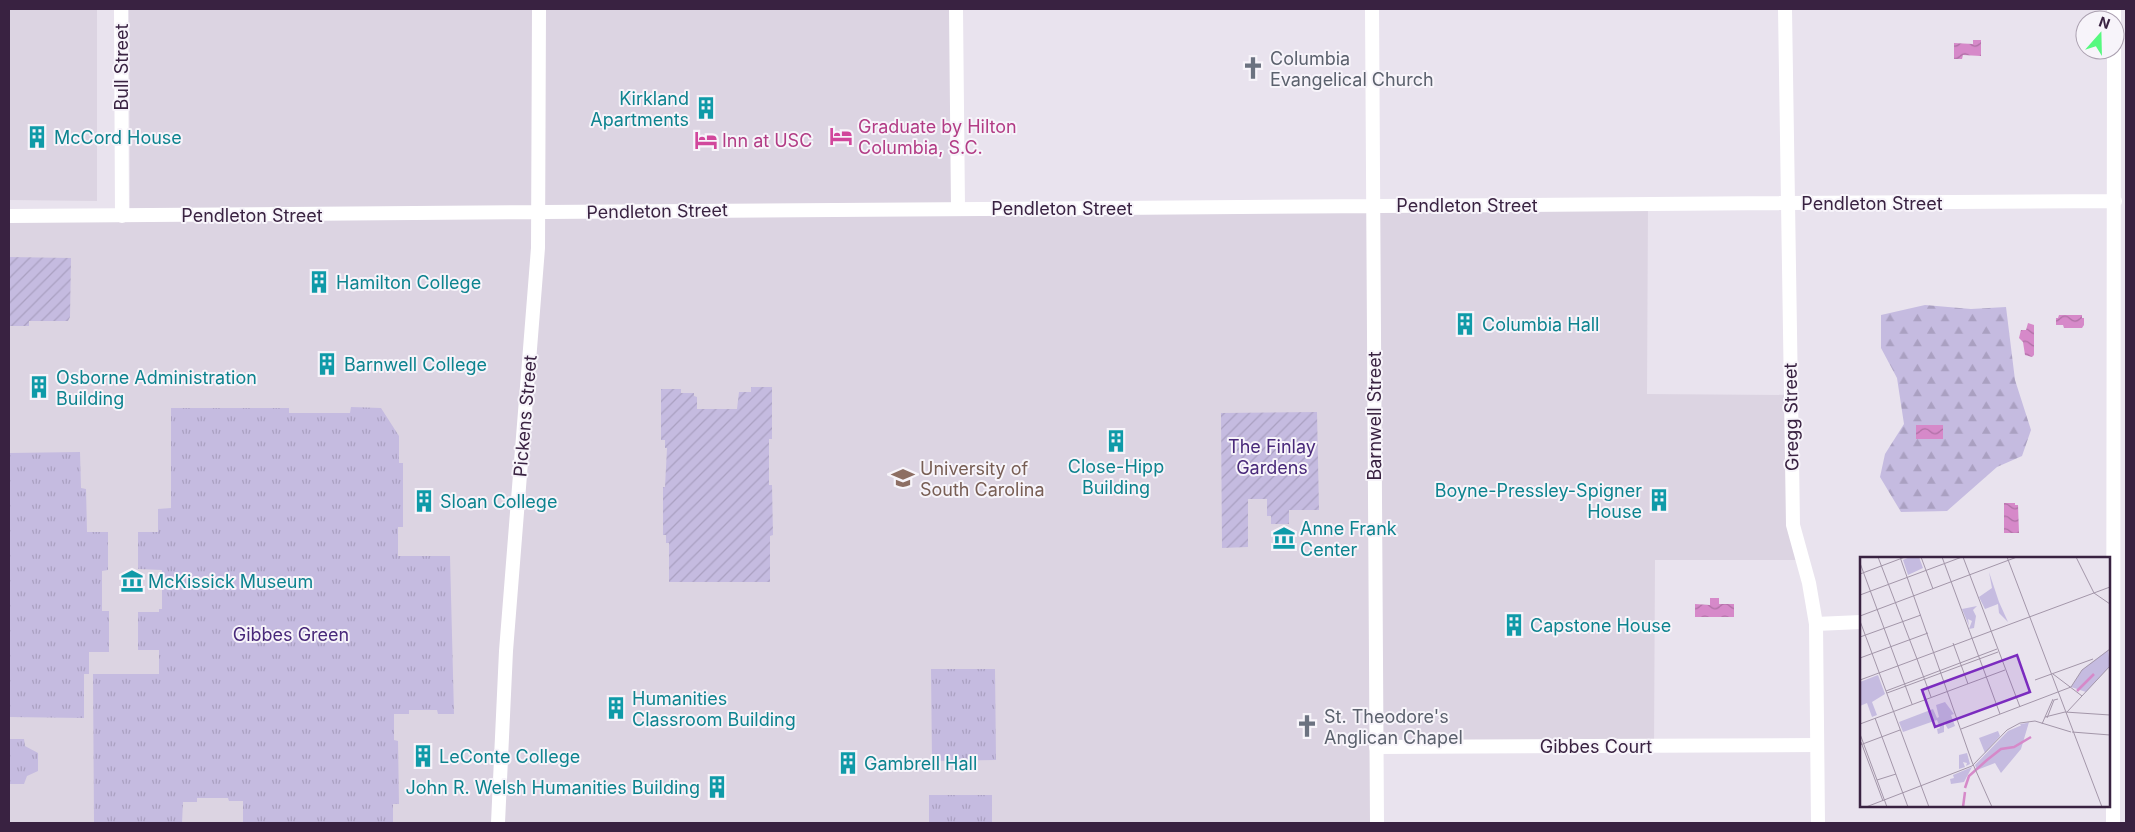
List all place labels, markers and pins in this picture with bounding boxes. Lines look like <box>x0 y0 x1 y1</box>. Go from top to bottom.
place label: Columbia Evangelical Church <box>1270 48 1434 90</box>
church icon: Columbia Evangelical Church <box>1240 55 1266 81</box>
place label: Kirkland Apartments <box>590 88 689 130</box>
building icon: Kirkland Apartments <box>693 95 719 121</box>
place label: Graduate by Hilton Columbia, S.C. <box>858 116 1017 158</box>
hotel icon: Graduate by Hilton Columbia, S.C. <box>828 123 854 149</box>
building icon: McCord House <box>24 124 50 150</box>
place label: McCord House <box>54 127 182 148</box>
hotel icon: Inn at USC <box>693 127 719 153</box>
place label: Inn at USC <box>722 130 812 151</box>
building icon: Hamilton College <box>306 269 332 295</box>
place label: Hamilton College <box>336 272 481 293</box>
building icon: Columbia Hall <box>1452 311 1478 337</box>
place label: Columbia Hall <box>1482 314 1599 335</box>
building icon: Barnwell College <box>314 351 340 377</box>
place label: Barnwell College <box>344 354 487 375</box>
place label: Osborne Administration Building <box>56 367 257 409</box>
building icon: Osborne Administration Building <box>26 374 52 400</box>
building icon: Close-Hipp Building <box>1103 428 1129 454</box>
place label: Close-Hipp Building <box>1068 456 1164 498</box>
place label: University of South Carolina <box>920 458 1045 500</box>
school or university icon: University of South Carolina <box>890 465 916 491</box>
place label: Boyne-Pressley-Spigner House <box>1435 480 1642 522</box>
building icon: Boyne-Pressley-Spigner House <box>1646 487 1672 513</box>
building icon: Sloan College <box>411 488 437 514</box>
place label: Sloan College <box>440 491 557 512</box>
place label: Anne Frank Center <box>1300 518 1397 560</box>
museum icon: Anne Frank Center <box>1271 525 1297 551</box>
museum icon: McKissick Museum <box>119 568 145 594</box>
place label: McKissick Museum <box>148 571 313 592</box>
building icon: Capstone House <box>1501 612 1527 638</box>
place label: Capstone House <box>1530 615 1671 636</box>
place label: Humanities Classroom Building <box>632 688 796 730</box>
building icon: Humanities Classroom Building <box>603 695 629 721</box>
place label: St. Theodore's Anglican Chapel <box>1324 706 1463 748</box>
church icon: St. Theodore's Anglican Chapel <box>1294 713 1320 739</box>
building icon: LeConte College <box>410 743 436 769</box>
place label: LeConte College <box>439 746 580 767</box>
building icon: Gambrell Hall <box>835 750 861 776</box>
place label: Gambrell Hall <box>864 753 977 774</box>
building icon: John R. Welsh Humanities Building <box>704 774 730 800</box>
place label: John R. Welsh Humanities Building <box>405 777 700 798</box>

